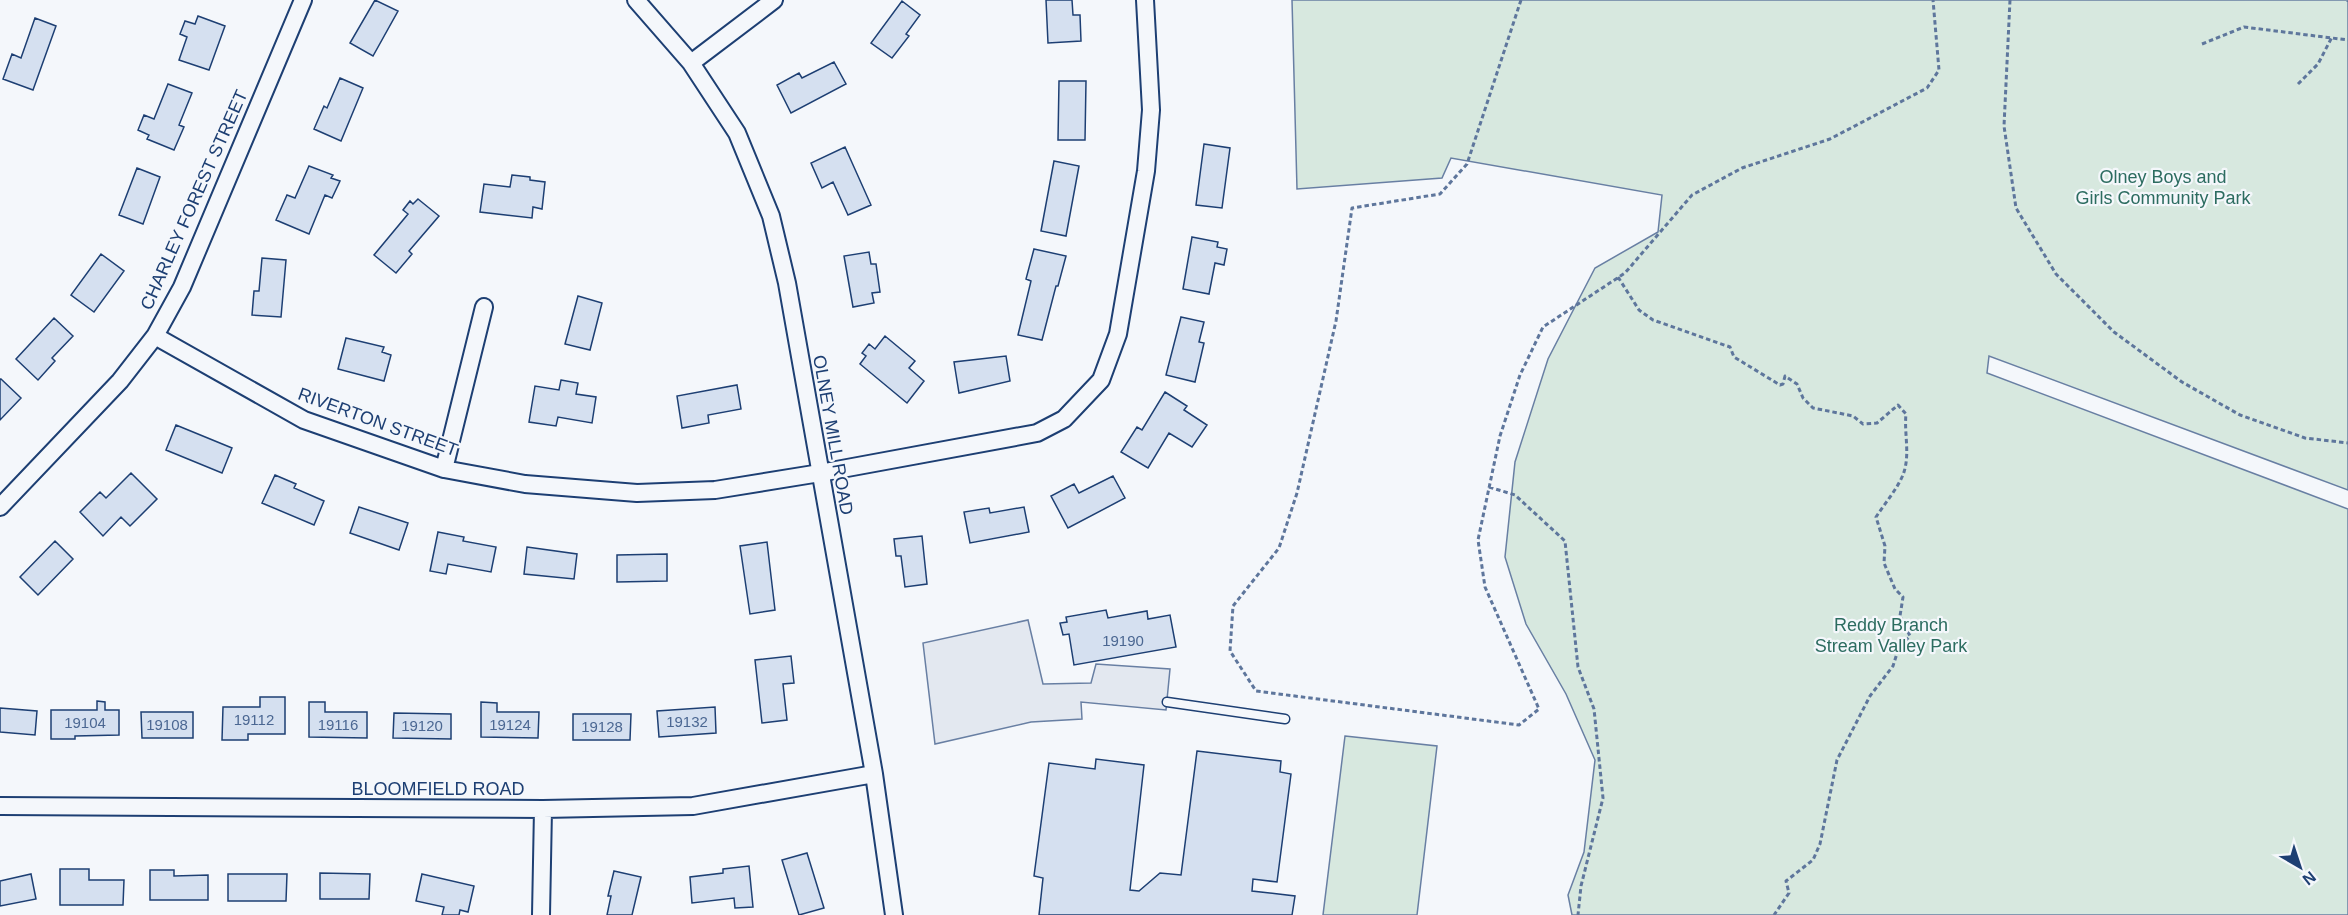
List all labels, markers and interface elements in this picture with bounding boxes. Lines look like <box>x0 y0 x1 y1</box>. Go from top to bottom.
street label: CHARLEY FOREST STREET <box>136 87 252 313</box>
park label: Olney Boys and Girls Community Park <box>2075 167 2252 208</box>
street label: OLNEY MILL ROAD <box>809 353 857 517</box>
street label: RIVERTON STREET <box>295 384 461 460</box>
park label: Reddy Branch Stream Valley Park <box>1815 615 1968 656</box>
house number: 19190 <box>1102 632 1144 649</box>
house number: 19112 <box>234 711 274 728</box>
house number: 19132 <box>666 713 708 730</box>
house number: 19104 <box>64 714 106 731</box>
house number: 19108 <box>146 716 188 733</box>
house number: 19116 <box>318 716 358 733</box>
house number: 19124 <box>489 716 531 733</box>
house number: 19120 <box>401 717 443 734</box>
house number: 19128 <box>581 718 623 735</box>
street label: BLOOMFIELD ROAD <box>351 779 525 799</box>
north arrow <box>2270 837 2330 897</box>
text: N <box>2299 868 2319 889</box>

